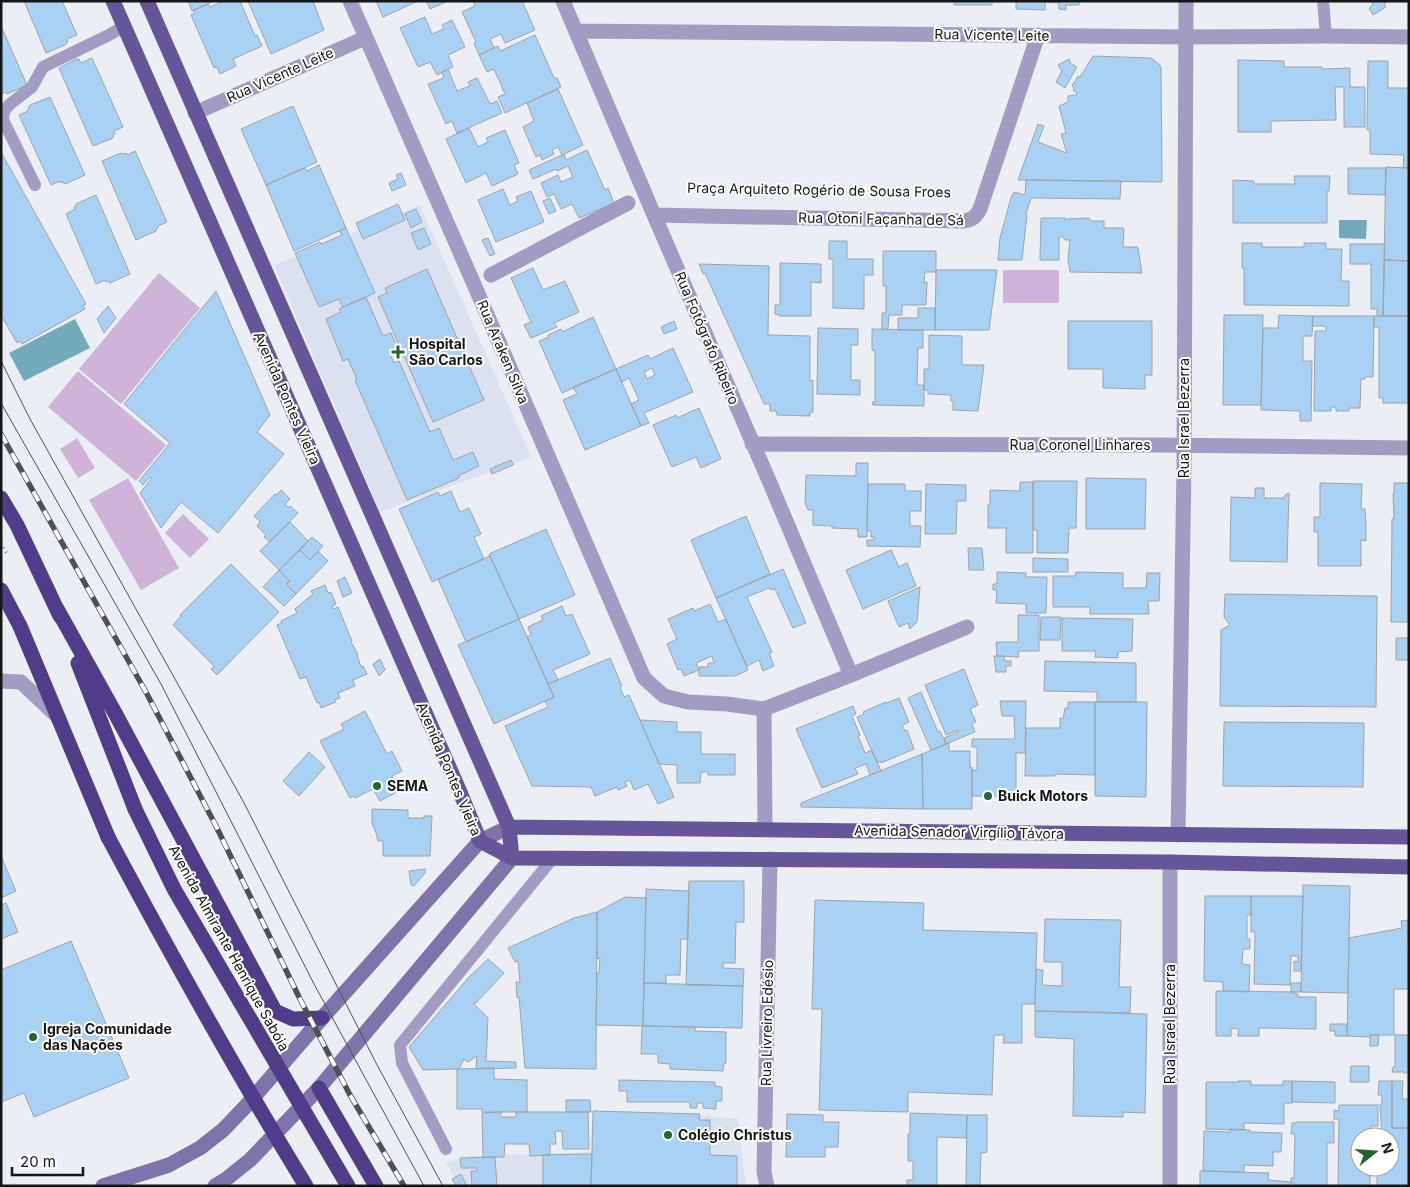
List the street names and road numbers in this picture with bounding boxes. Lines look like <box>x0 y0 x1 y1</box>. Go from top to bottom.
street label: Rua Vicente Leite <box>934 25 1050 44</box>
street label: Rua Vicente Leite <box>224 43 336 106</box>
street label: Praça Arquiteto Rogério de Sousa Froes <box>687 179 951 200</box>
street label: Rua Otoni Façanha de Sá <box>798 209 964 228</box>
street label: Rua Fotógrafo Ribeiro <box>672 269 743 407</box>
street label: Rua Araken Silva <box>474 297 533 406</box>
street label: Avenida Pontes Vieira <box>250 329 324 467</box>
street label: Rua Israel Bezerra <box>1175 358 1192 478</box>
street label: Rua Coronel Linhares <box>1009 436 1151 453</box>
street label: Avenida Pontes Vieira <box>414 699 485 838</box>
street label: Avenida Senador Virgílio Távora <box>854 821 1064 842</box>
street label: Avenida Almirante Henrique Sabóia <box>166 842 293 1054</box>
street label: Rua Livreiro Edésio <box>757 960 776 1086</box>
street label: Rua Israel Bezerra <box>1161 964 1178 1084</box>

